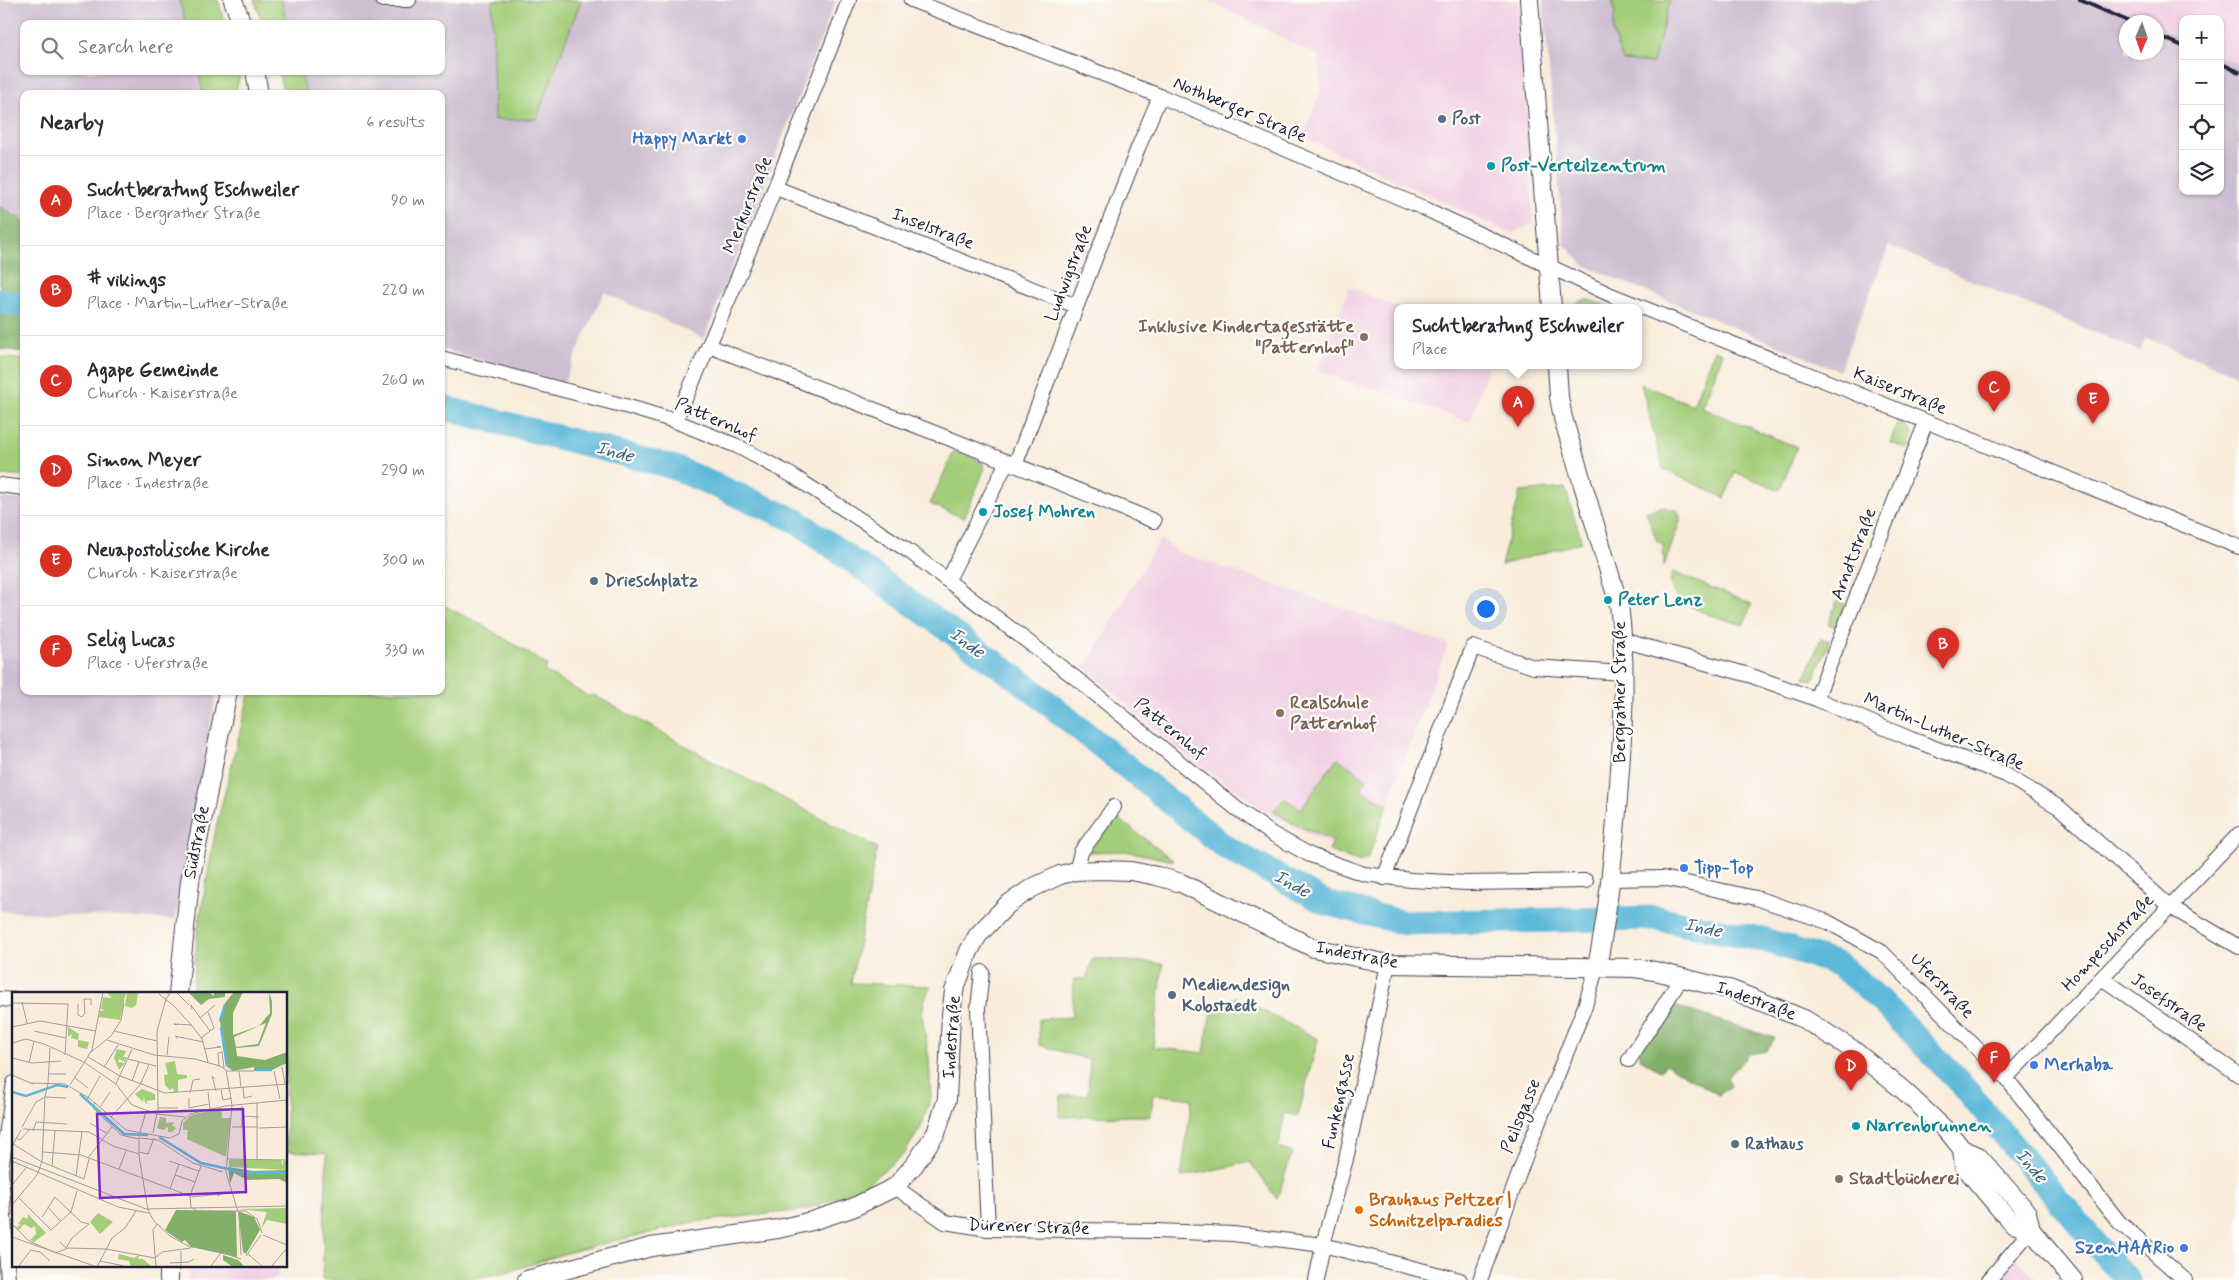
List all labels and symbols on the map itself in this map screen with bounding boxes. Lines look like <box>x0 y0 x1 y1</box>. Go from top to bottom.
north arrow <box>2119 15 2164 60</box>
street label: Nothberger Straße <box>1169 71 1311 151</box>
place label: Post <box>1452 107 1481 131</box>
marker: Post <box>1436 113 1448 125</box>
place label: Happy Markt <box>632 127 732 151</box>
marker: Happy Markt <box>736 133 748 145</box>
street label: Merkurstraße <box>717 152 779 257</box>
place label: Post-Verteilzentrum <box>1501 154 1666 178</box>
marker: Post-Verteilzentrum <box>1485 160 1497 172</box>
street label: Inselstraße <box>888 202 978 256</box>
street label: Ludwigstraße <box>1040 221 1099 325</box>
place label: Inklusive Kindertagesstätte "Patternhof" <box>1138 315 1354 360</box>
marker: Inklusive Kindertagesstätte "Patternhof" <box>1358 331 1370 343</box>
street label: Kaiserstraße <box>1850 361 1951 421</box>
pin: C <box>1978 371 2010 412</box>
pin: E <box>2077 383 2109 424</box>
pin: A <box>1502 386 1534 427</box>
street label: Patternhof <box>671 392 761 448</box>
water label: Inde <box>594 435 638 469</box>
place label: Josef Mohren <box>993 500 1095 524</box>
street label: Arndtstraße <box>1825 504 1883 604</box>
marker: Josef Mohren <box>977 506 989 518</box>
place label: Drieschplatz <box>604 569 698 593</box>
marker: Drieschplatz <box>588 575 600 587</box>
place label: Peter Lenz <box>1618 588 1703 612</box>
marker: Peter Lenz <box>1602 594 1614 606</box>
your location <box>1473 596 1499 622</box>
street label: Bergrather Straße <box>1608 621 1633 763</box>
water label: Inde <box>944 622 991 665</box>
pin: B <box>1927 628 1959 669</box>
street label: Martin-Luther-Straße <box>1860 687 2028 777</box>
place label: Realschule Patternhof <box>1290 691 1377 736</box>
street label: Patternhof <box>1129 692 1211 766</box>
marker: Realschule Patternhof <box>1274 707 1286 719</box>
street label: Südstraße <box>178 803 216 881</box>
place label: Tipp-Top <box>1694 856 1754 880</box>
marker: Tipp-Top <box>1678 862 1690 874</box>
water label: Inde <box>1269 864 1316 905</box>
street label: Hompeschstraße <box>2056 889 2160 997</box>
water label: Inde <box>1682 912 1725 944</box>
street label: Indestraße <box>1314 935 1401 975</box>
street label: Uferstraße <box>1905 948 1980 1024</box>
street label: Josefstraße <box>2126 968 2212 1038</box>
place label: Mediendesign Kobstaedt <box>1182 973 1290 1018</box>
street label: Indestraße <box>1713 975 1800 1027</box>
marker: Mediendesign Kobstaedt <box>1166 989 1178 1001</box>
inset map <box>12 992 288 1268</box>
street label: Indestraße <box>937 994 967 1080</box>
pin: F <box>1978 1042 2010 1083</box>
pin: D <box>1835 1050 1867 1091</box>
street label: Funkengasse <box>1317 1051 1363 1152</box>
place label: Merhaba <box>2044 1053 2114 1077</box>
marker: Merhaba <box>2028 1059 2040 1071</box>
street label: Peilsgasse <box>1495 1075 1548 1157</box>
place label: Narrenbrunnen <box>1866 1114 1992 1138</box>
marker: Narrenbrunnen <box>1850 1120 1862 1132</box>
place label: Rathaus <box>1745 1132 1804 1156</box>
marker: Rathaus <box>1729 1138 1741 1150</box>
water label: Inde <box>2009 1144 2054 1190</box>
place label: Stadtbücherei <box>1849 1167 1960 1191</box>
marker: Stadtbücherei <box>1833 1173 1845 1185</box>
place label: Brauhaus Peltzer | Schnitzelparadies <box>1369 1188 1511 1233</box>
marker: Brauhaus Peltzer | Schnitzelparadies <box>1353 1204 1365 1216</box>
street label: Dürener Straße <box>968 1213 1090 1241</box>
place label: SzenHAARio <box>2075 1236 2174 1260</box>
marker: SzenHAARio <box>2178 1242 2190 1254</box>

